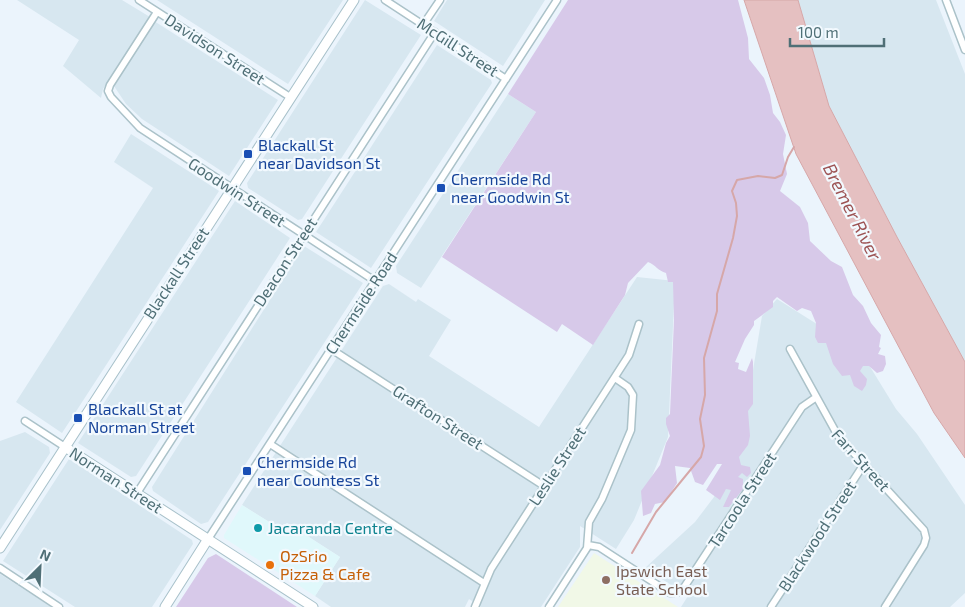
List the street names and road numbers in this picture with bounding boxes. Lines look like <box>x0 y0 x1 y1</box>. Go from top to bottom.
street label: Davidson Street <box>162 9 269 88</box>
street label: McGill Street <box>414 13 502 80</box>
street label: Goodwin Street <box>185 153 289 230</box>
street label: Deacon Street <box>249 214 320 310</box>
street label: Blackall Street <box>139 223 212 322</box>
street label: Chermside Road <box>321 248 401 357</box>
street label: Grafton Street <box>390 380 487 453</box>
street label: Leslie Street <box>524 423 589 509</box>
street label: Farr Street <box>828 424 894 495</box>
street label: Norman Street <box>66 442 166 517</box>
street label: Tarcoola Street <box>704 448 780 551</box>
street label: Blackwood Street <box>774 477 859 595</box>

